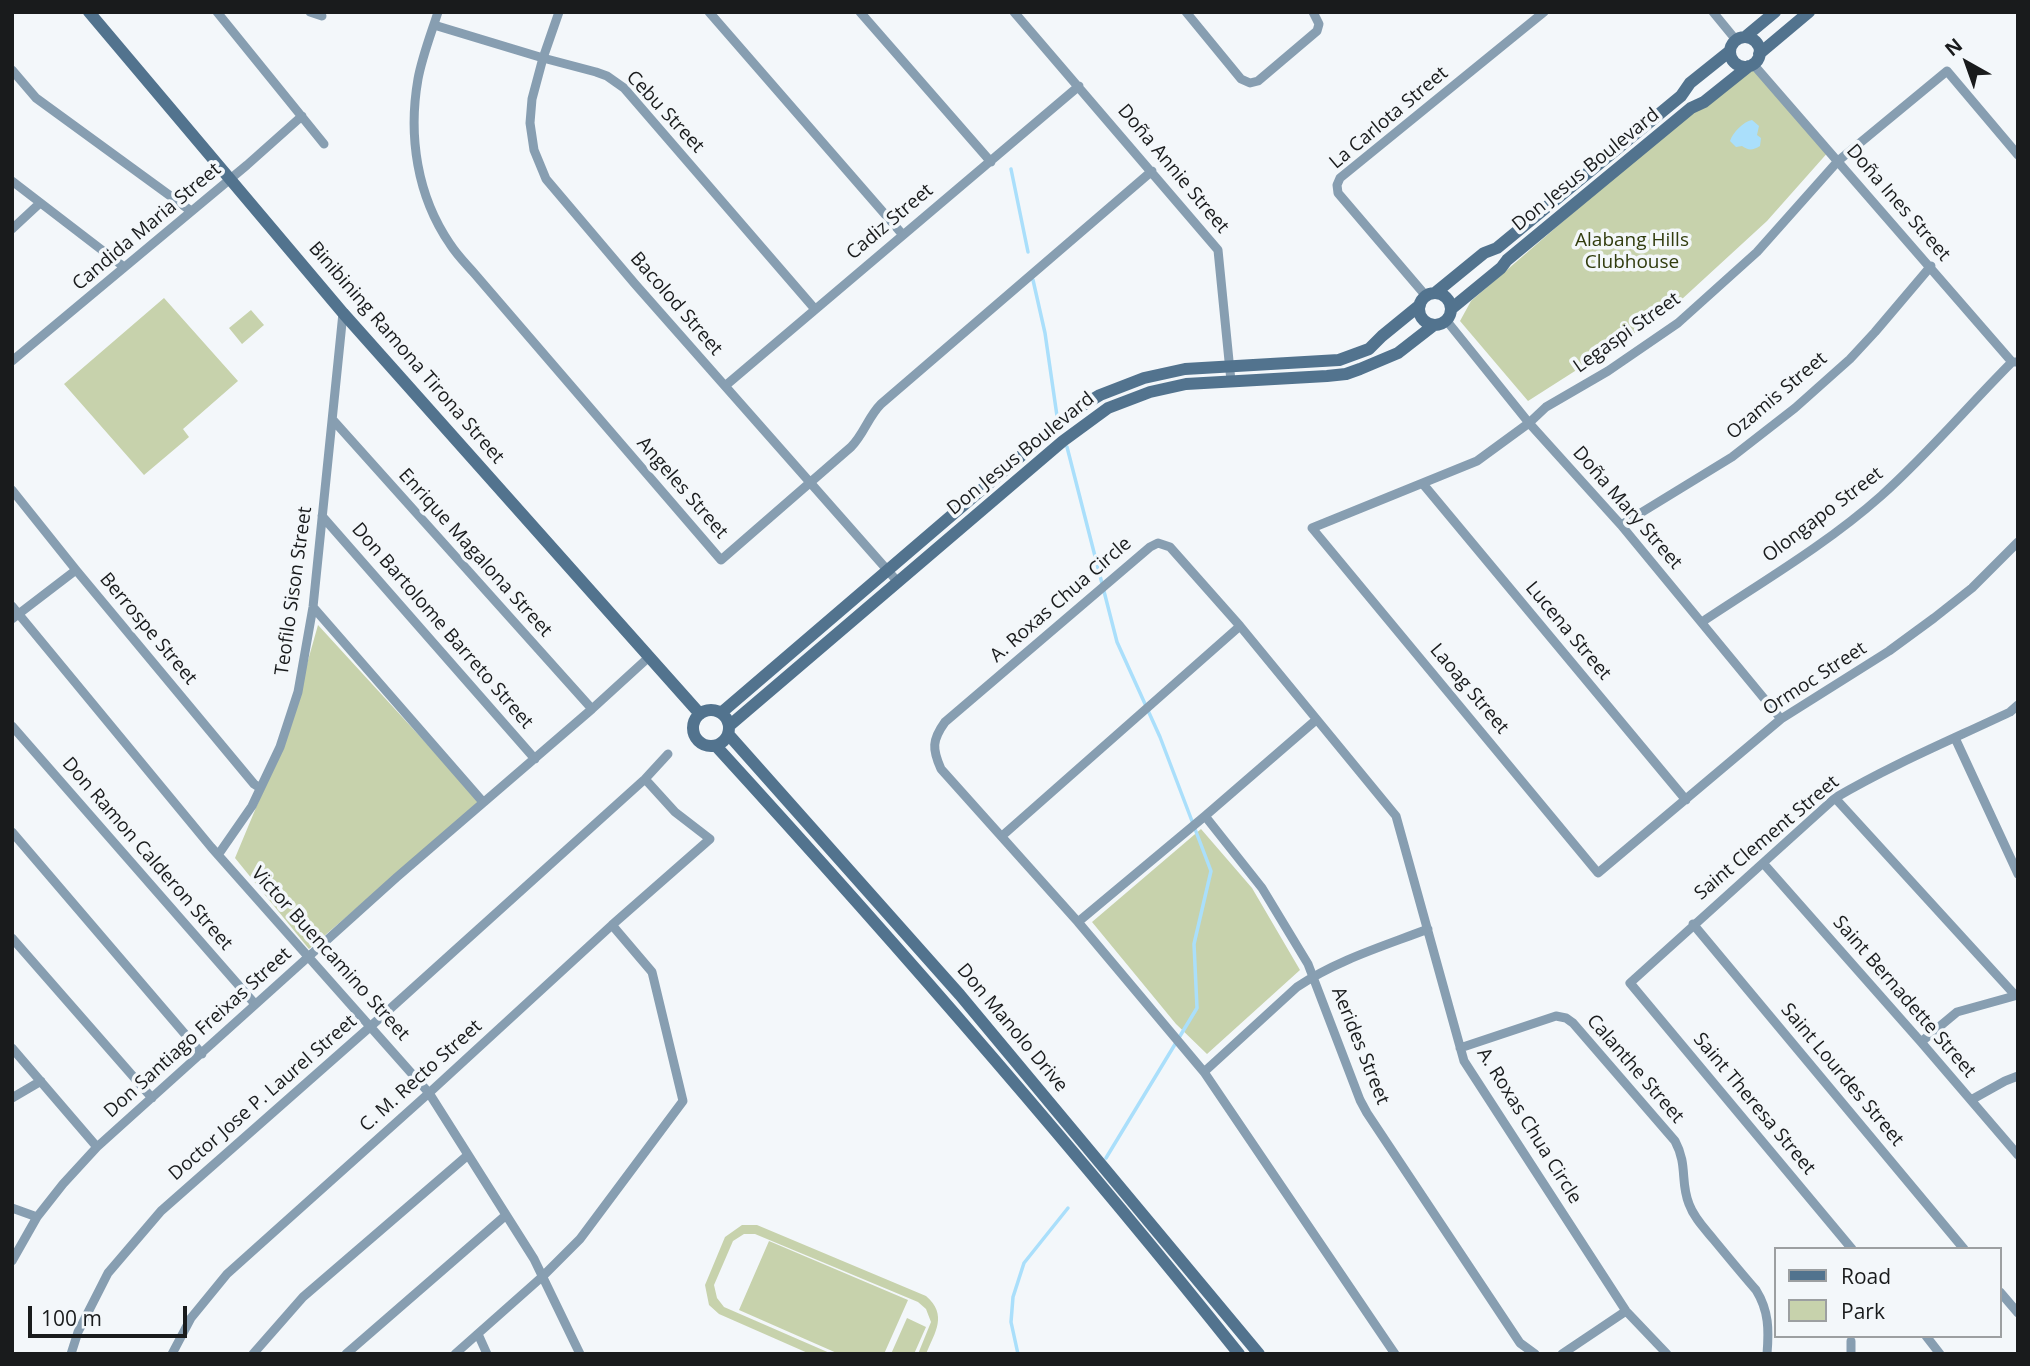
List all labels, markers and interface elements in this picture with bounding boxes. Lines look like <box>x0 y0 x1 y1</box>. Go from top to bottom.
north arrow <box>1932 28 2002 98</box>
text: N <box>1939 32 1968 62</box>
street label: La Carlota Street <box>1325 62 1453 174</box>
street label: Cebu Street <box>621 66 709 158</box>
street label: Doña Annie Street <box>1112 100 1234 238</box>
street label: Don Jesus Boulevard <box>1508 104 1664 236</box>
street label: Doña Ines Street <box>1841 140 1955 266</box>
street label: Candida Maria Street <box>68 158 226 296</box>
street label: Cadiz Street <box>842 179 938 265</box>
park label: Alabang Hills Clubhouse <box>1575 230 1689 274</box>
street label: Binibining Ramona Tirona Street <box>303 237 509 469</box>
street label: Bacolod Street <box>625 248 727 360</box>
street label: Legaspi Street <box>1569 288 1685 378</box>
street label: Ozamis Street <box>1722 348 1832 444</box>
street label: Don Jesus Boulevard <box>943 388 1099 520</box>
street label: Angeles Street <box>632 433 732 543</box>
street label: Doña Mary Street <box>1567 442 1687 574</box>
street label: Olongapo Street <box>1758 462 1888 568</box>
street label: Enrique Magalona Street <box>393 464 557 642</box>
street label: Teofilo Sison Street <box>271 505 317 677</box>
street label: Don Bartolome Barreto Street <box>346 518 538 734</box>
street label: A. Roxas Chua Circle <box>986 533 1136 667</box>
street label: Berrospe Street <box>95 568 201 690</box>
street label: Lucena Street <box>1520 577 1616 685</box>
street label: Ormoc Street <box>1759 637 1871 721</box>
street label: Laoag Street <box>1425 639 1513 739</box>
street label: Don Ramon Calderon Street <box>57 753 237 955</box>
street label: Saint Clement Street <box>1690 771 1844 905</box>
street label: Victor Buencamino Street <box>246 863 414 1045</box>
street label: Saint Bernadette Street <box>1828 912 1980 1082</box>
street label: Don Santiago Freixas Street <box>100 943 296 1123</box>
street label: Don Manolo Drive <box>952 959 1072 1097</box>
street label: Aerides Street <box>1326 984 1394 1108</box>
street label: Saint Lourdes Street <box>1776 999 1908 1151</box>
street label: Doctor Jose P. Laurel Street <box>165 1010 361 1186</box>
street label: Calanthe Street <box>1582 1010 1688 1128</box>
street label: C. M. Recto Street <box>355 1015 487 1137</box>
street label: Saint Theresa Street <box>1688 1029 1820 1179</box>
street label: A. Roxas Chua Circle <box>1472 1044 1586 1208</box>
legend <box>1774 1247 2002 1338</box>
text: Road <box>1841 1262 1891 1290</box>
scale bar <box>32 1292 191 1336</box>
text: Park <box>1841 1297 1885 1325</box>
text: 100 m <box>41 1304 102 1332</box>

